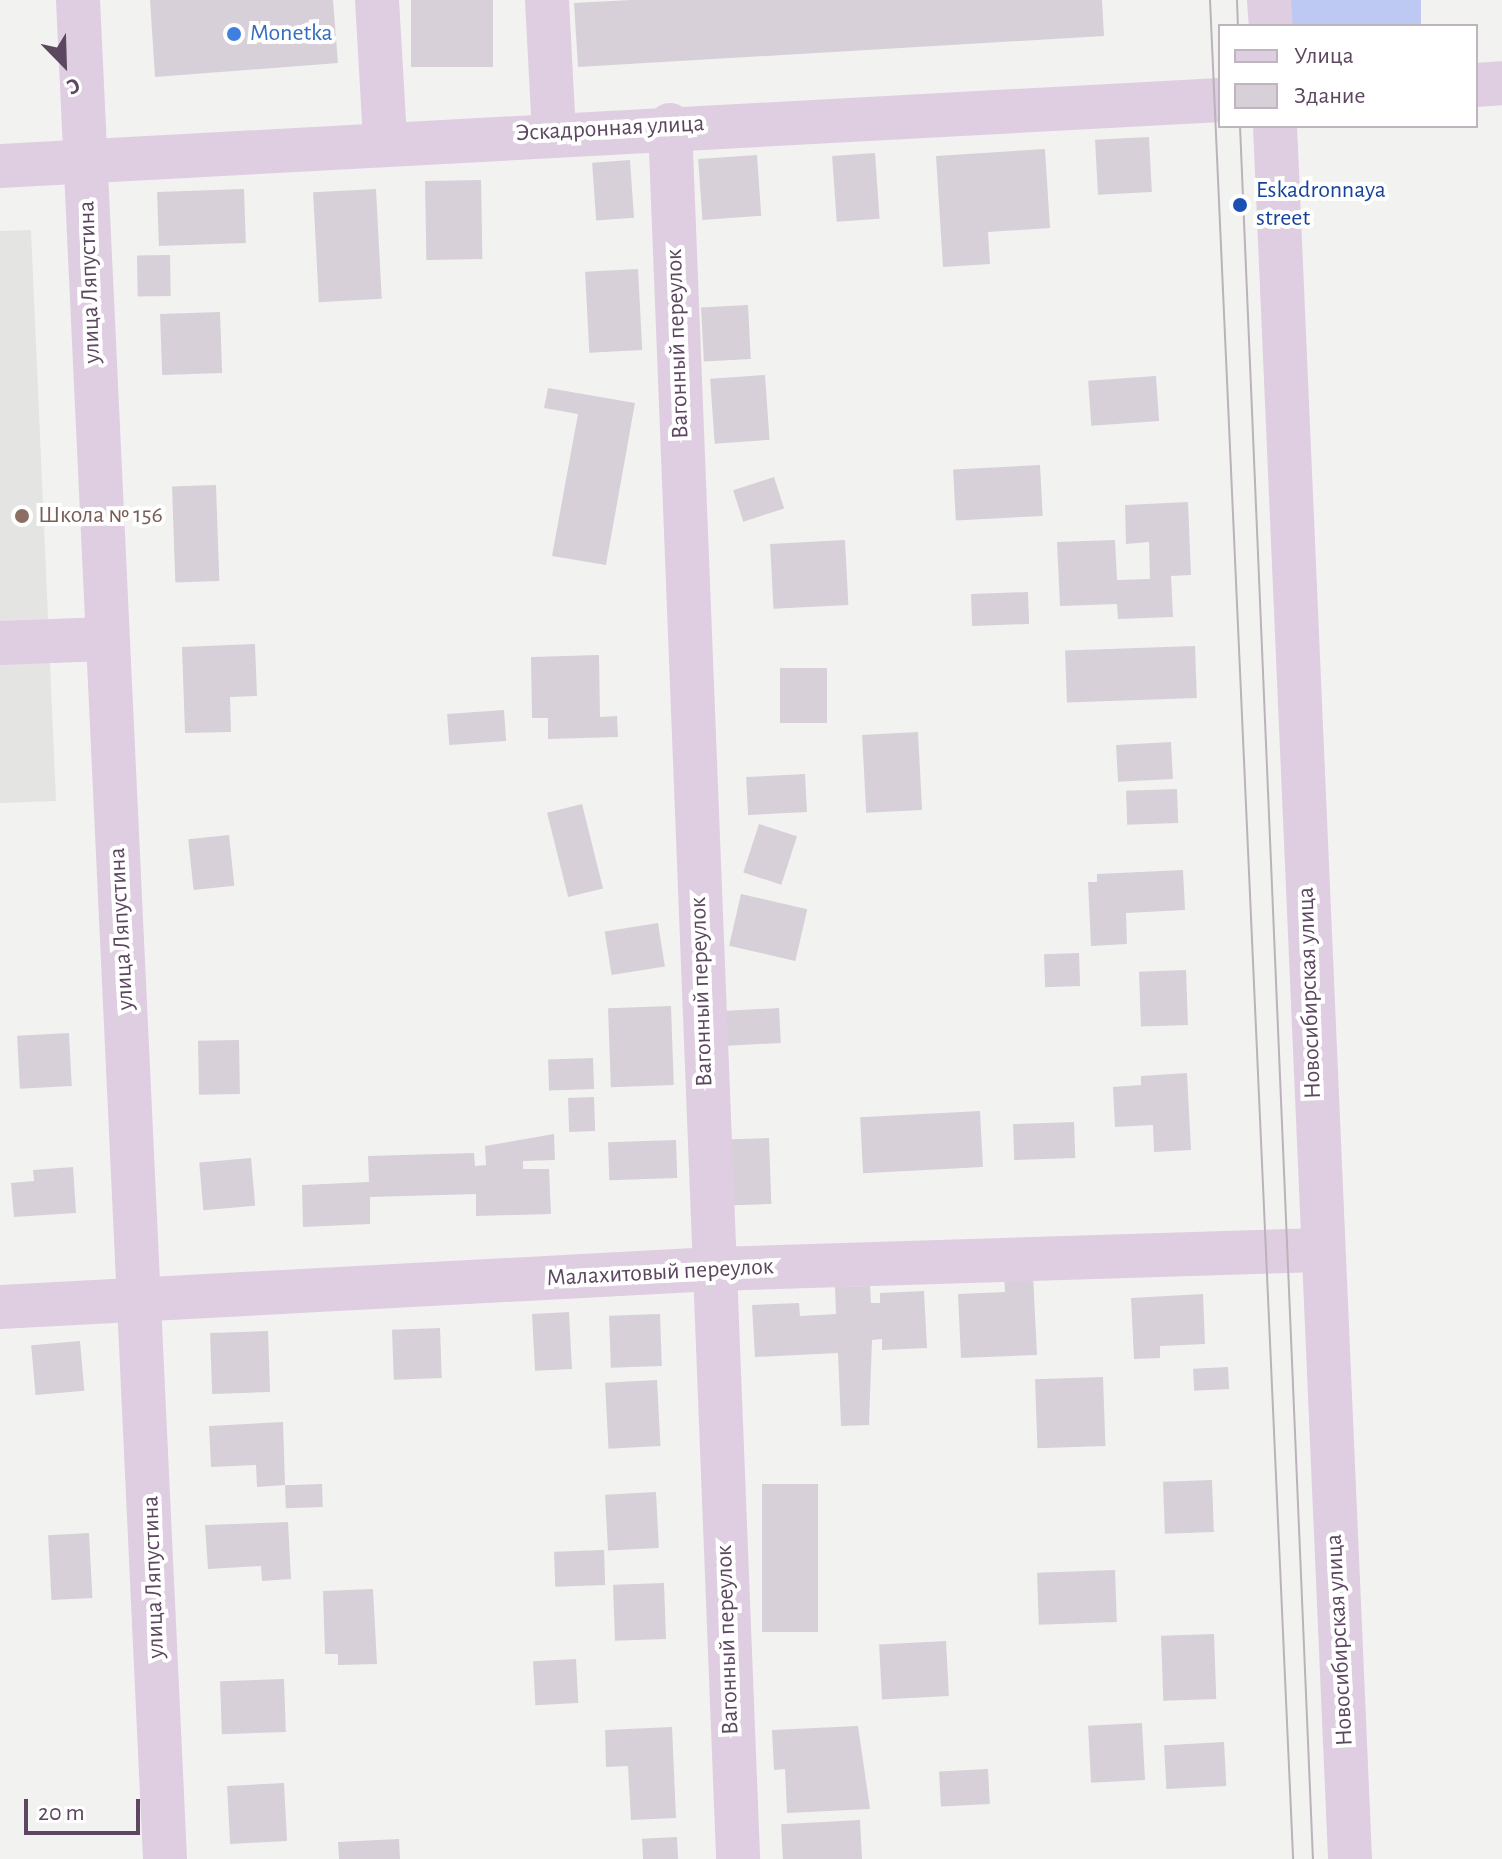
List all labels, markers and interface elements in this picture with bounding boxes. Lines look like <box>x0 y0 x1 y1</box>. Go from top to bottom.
place label: Monetka <box>250 20 333 48</box>
north arrow <box>24 24 104 104</box>
legend <box>1218 24 1478 128</box>
marker: Monetka <box>225 25 243 43</box>
text: Улица <box>1294 44 1354 68</box>
text: С <box>63 74 83 99</box>
text: Здание <box>1294 84 1365 108</box>
street label: Эскадронная улица <box>515 110 705 148</box>
place label: Eskadronnaya street <box>1256 177 1386 233</box>
marker: Eskadronnaya street <box>1231 196 1249 214</box>
street label: улица Ляпустина <box>73 200 107 364</box>
street label: Вагонный переулок <box>660 249 696 439</box>
place label: Школа № 156 <box>38 502 163 530</box>
marker: Школа № 156 <box>13 507 31 525</box>
street label: улица Ляпустина <box>103 847 141 1011</box>
street label: Новосибирская улица <box>1292 886 1328 1100</box>
street label: Вагонный переулок <box>684 897 720 1087</box>
street label: Малахитовый переулок <box>546 1253 774 1293</box>
street label: улица Ляпустина <box>137 1495 171 1659</box>
street label: Новосибирская улица <box>1320 1533 1360 1747</box>
street label: Вагонный переулок <box>710 1545 746 1735</box>
scale bar <box>28 1783 144 1833</box>
text: 20 m <box>38 1801 85 1825</box>

